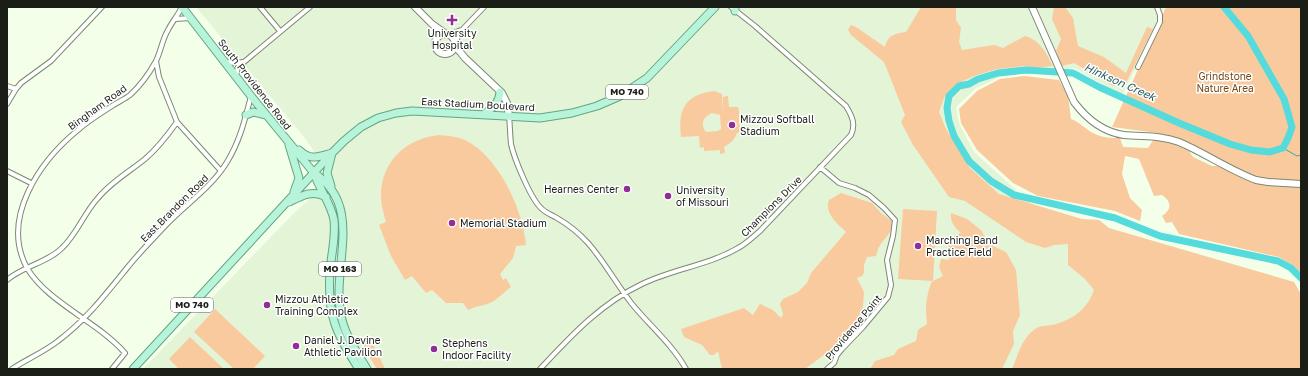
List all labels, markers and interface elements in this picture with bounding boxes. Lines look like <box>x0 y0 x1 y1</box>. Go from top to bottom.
marker: University Hospital <box>446 14 458 26</box>
place label: University Hospital <box>427 27 477 51</box>
street label: South Providence Road <box>216 36 294 132</box>
water label: Hinkson Creek <box>1082 60 1160 104</box>
park label: Grindstone Nature Area <box>1196 70 1254 94</box>
street label: Bingham Road <box>65 82 129 132</box>
road number: MO 740 <box>606 85 648 99</box>
street label: East Stadium Boulevard <box>421 95 535 113</box>
place label: Mizzou Softball Stadium <box>740 113 814 137</box>
marker: Mizzou Softball Stadium <box>727 120 737 130</box>
street label: East Brandon Road <box>138 172 210 244</box>
street label: Champions Drive <box>738 173 804 239</box>
place label: Hearnes Center <box>544 183 619 195</box>
marker: Hearnes Center <box>622 184 632 194</box>
place label: University of Missouri <box>676 184 729 208</box>
marker: University of Missouri <box>663 191 673 201</box>
place label: Memorial Stadium <box>460 217 547 229</box>
marker: Memorial Stadium <box>447 218 457 228</box>
place label: Marching Band Practice Field <box>926 234 998 258</box>
marker: Marching Band Practice Field <box>913 241 923 251</box>
road number: MO 163 <box>319 262 361 276</box>
street label: Providence Point <box>822 292 884 362</box>
place label: Mizzou Athletic Training Complex <box>275 293 359 317</box>
road number: MO 740 <box>171 298 213 312</box>
marker: Mizzou Athletic Training Complex <box>262 300 272 310</box>
place label: Daniel J. Devine Athletic Pavilion <box>304 334 382 358</box>
place label: Stephens Indoor Facility <box>442 337 511 361</box>
marker: Daniel J. Devine Athletic Pavilion <box>291 341 301 351</box>
marker: Stephens Indoor Facility <box>429 344 439 354</box>

